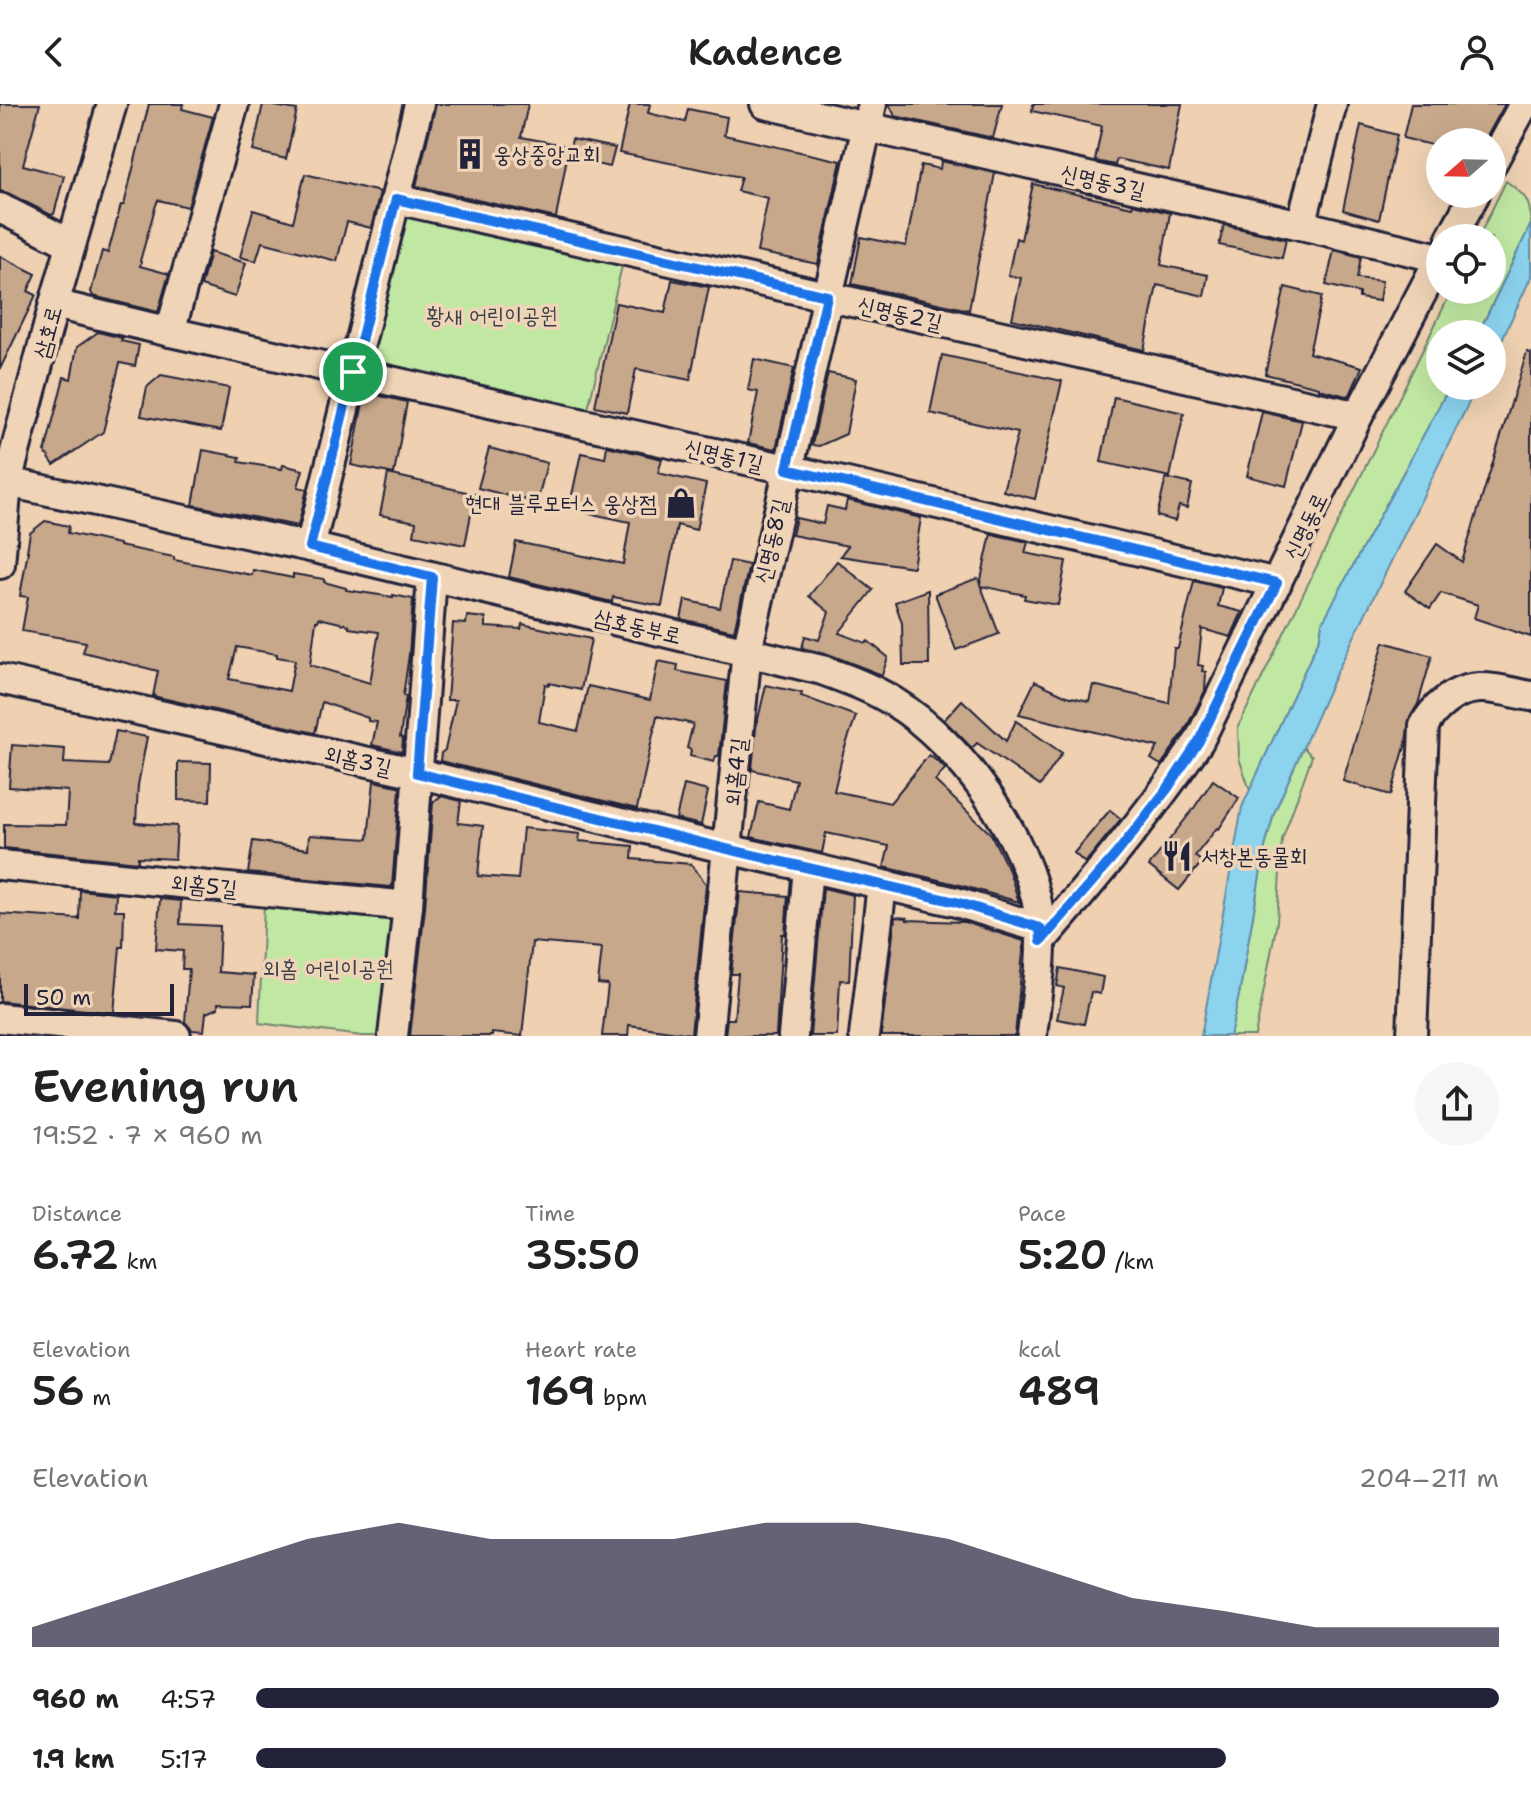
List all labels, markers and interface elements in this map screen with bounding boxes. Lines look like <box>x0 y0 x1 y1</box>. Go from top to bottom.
text: Kadence <box>688 28 843 77</box>
icon: back <box>32 30 76 74</box>
icon: person <box>1455 30 1499 74</box>
north arrow <box>1426 128 1506 208</box>
map controls <box>1426 128 1506 400</box>
building icon: 웅상중앙교회 <box>453 137 487 171</box>
place label: 웅상중앙교회 <box>494 140 600 169</box>
street label: 신명동3길 <box>1058 158 1148 205</box>
button: locate <box>1426 224 1506 304</box>
street label: 신명동2길 <box>855 290 945 337</box>
park label: 황새 어린이공원 <box>426 301 558 330</box>
street label: 삼호로 <box>27 303 68 362</box>
button: layers <box>1426 320 1506 400</box>
pin <box>319 338 387 406</box>
icon: arrive <box>331 350 375 394</box>
street label: 신명동1길 <box>682 432 766 479</box>
shop icon: 현대 블루모터스 웅상점 <box>664 486 698 520</box>
street label: 신명동로 <box>1277 488 1334 564</box>
place label: 현대 블루모터스 웅상점 <box>465 489 657 518</box>
street label: 신명동8길 <box>748 496 795 586</box>
street label: 삼호동부로 <box>592 602 684 651</box>
street label: 외홈4길 <box>717 736 754 808</box>
street label: 외홈3길 <box>321 739 395 782</box>
restaurant icon: 서창본동물회 <box>1160 839 1194 873</box>
place label: 서창본동물회 <box>1201 842 1307 871</box>
street label: 외홈5길 <box>169 868 239 903</box>
park label: 외홈 어린이공원 <box>262 954 394 983</box>
scale bar <box>24 980 174 1016</box>
text: 50 m <box>36 983 91 1012</box>
text: Evening run <box>32 1057 299 1116</box>
button: share <box>1415 1062 1499 1146</box>
text: 19:52 · 7 × 960 m <box>32 1117 263 1152</box>
text: Distance <box>32 1199 122 1228</box>
text: Time <box>525 1199 575 1228</box>
text: Pace <box>1018 1199 1066 1228</box>
text: 6.72 <box>32 1228 119 1282</box>
text: 35:50 <box>525 1228 640 1282</box>
text: 5:20 <box>1018 1228 1107 1282</box>
text: km <box>119 1247 158 1276</box>
text: /km <box>1107 1247 1154 1276</box>
text: Elevation <box>32 1335 130 1364</box>
text: Heart rate <box>525 1335 637 1364</box>
text: kcal <box>1018 1335 1061 1364</box>
text: 56 <box>32 1364 85 1418</box>
text: 169 <box>525 1364 596 1418</box>
text: 489 <box>1018 1364 1101 1418</box>
text: m <box>85 1383 111 1412</box>
text: bpm <box>596 1383 647 1412</box>
text: Elevation <box>32 1460 148 1495</box>
text: 204–211 m <box>1359 1460 1499 1495</box>
text: 960 m <box>32 1681 119 1716</box>
text: 4:57 <box>160 1681 217 1716</box>
text: 1.9 km <box>32 1741 114 1776</box>
text: 5:17 <box>160 1741 208 1776</box>

